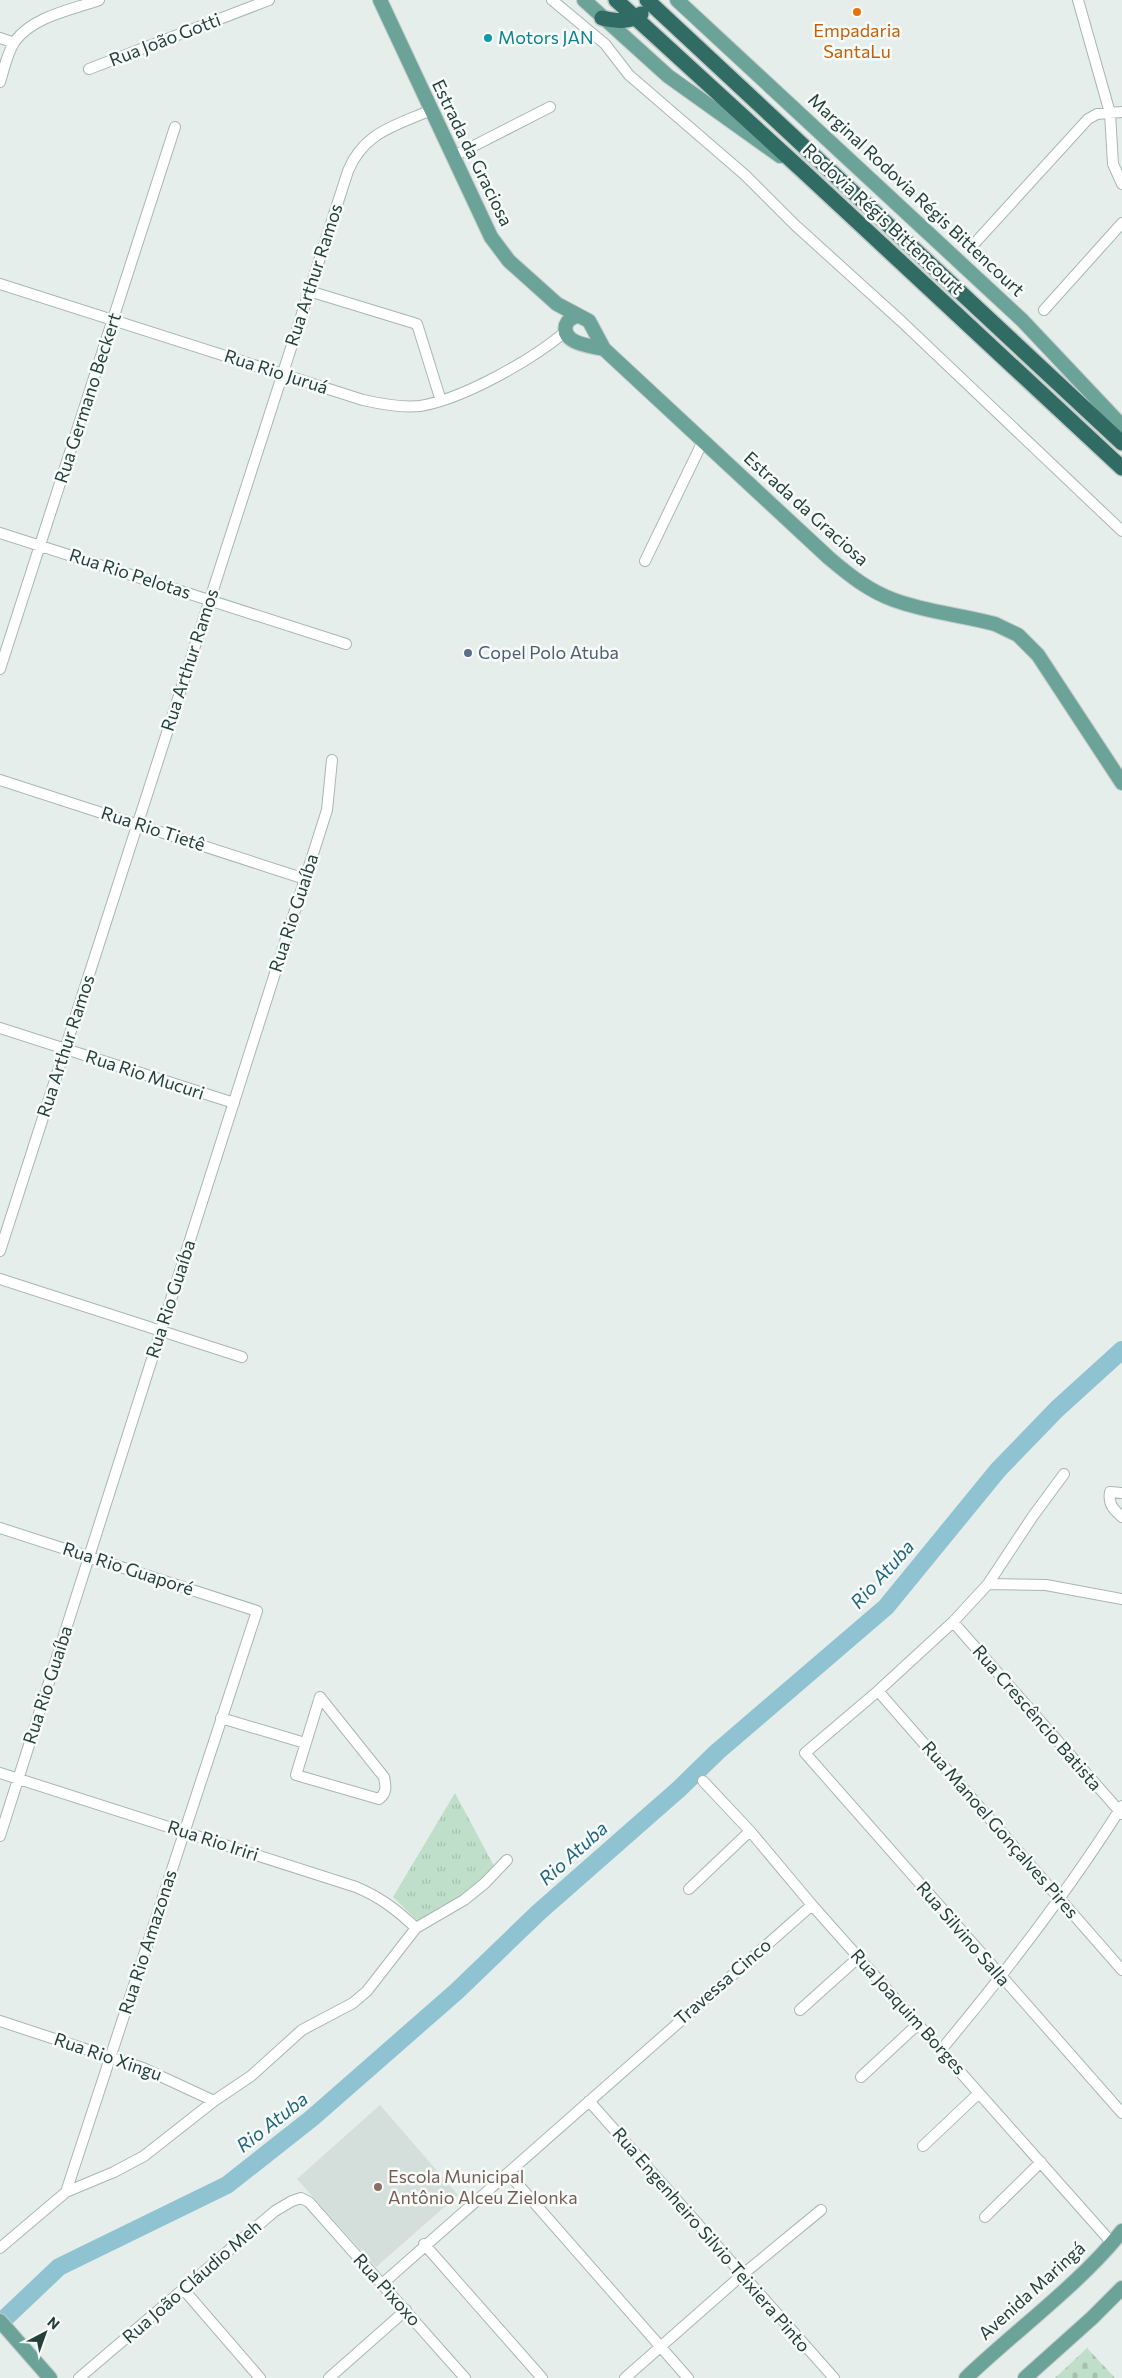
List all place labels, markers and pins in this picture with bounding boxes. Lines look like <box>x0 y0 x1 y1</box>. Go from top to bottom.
marker: Empadaria SantaLu <box>851 6 863 18</box>
place label: Empadaria SantaLu <box>813 19 901 62</box>
place label: Motors JAN <box>498 26 594 48</box>
marker: Motors JAN <box>482 32 494 44</box>
place label: Copel Polo Atuba <box>478 641 619 663</box>
marker: Copel Polo Atuba <box>462 647 474 659</box>
place label: Escola Municipal Antônio Alceu Zielonka <box>388 2165 578 2208</box>
marker: Escola Municipal Antônio Alceu Zielonka <box>372 2181 384 2193</box>

